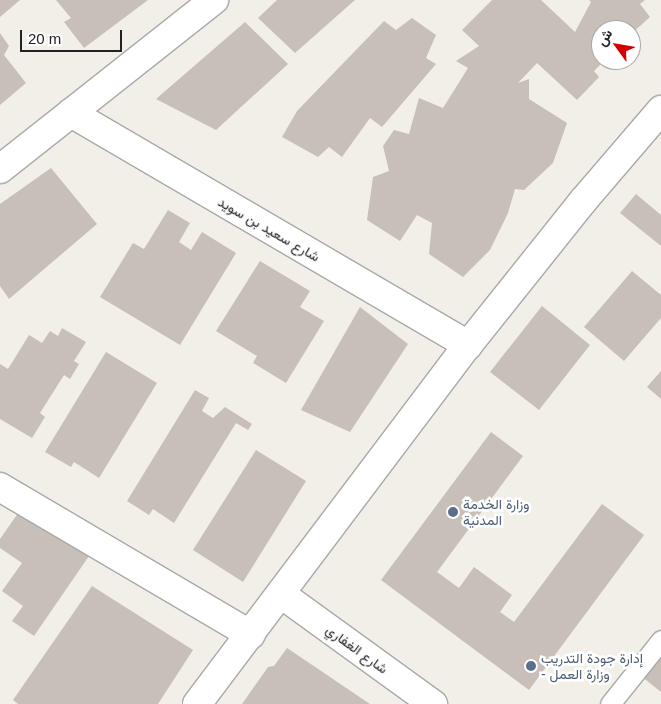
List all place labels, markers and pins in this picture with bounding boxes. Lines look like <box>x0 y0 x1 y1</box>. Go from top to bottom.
place label: وزارة الخدمة المدنية <box>463 496 529 528</box>
marker: وزارة الخدمة المدنية <box>447 506 459 518</box>
place label: إدارة جودة التدريب - وزارة العمل <box>541 650 643 682</box>
marker: إدارة جودة التدريب - وزارة العمل <box>525 660 537 672</box>

